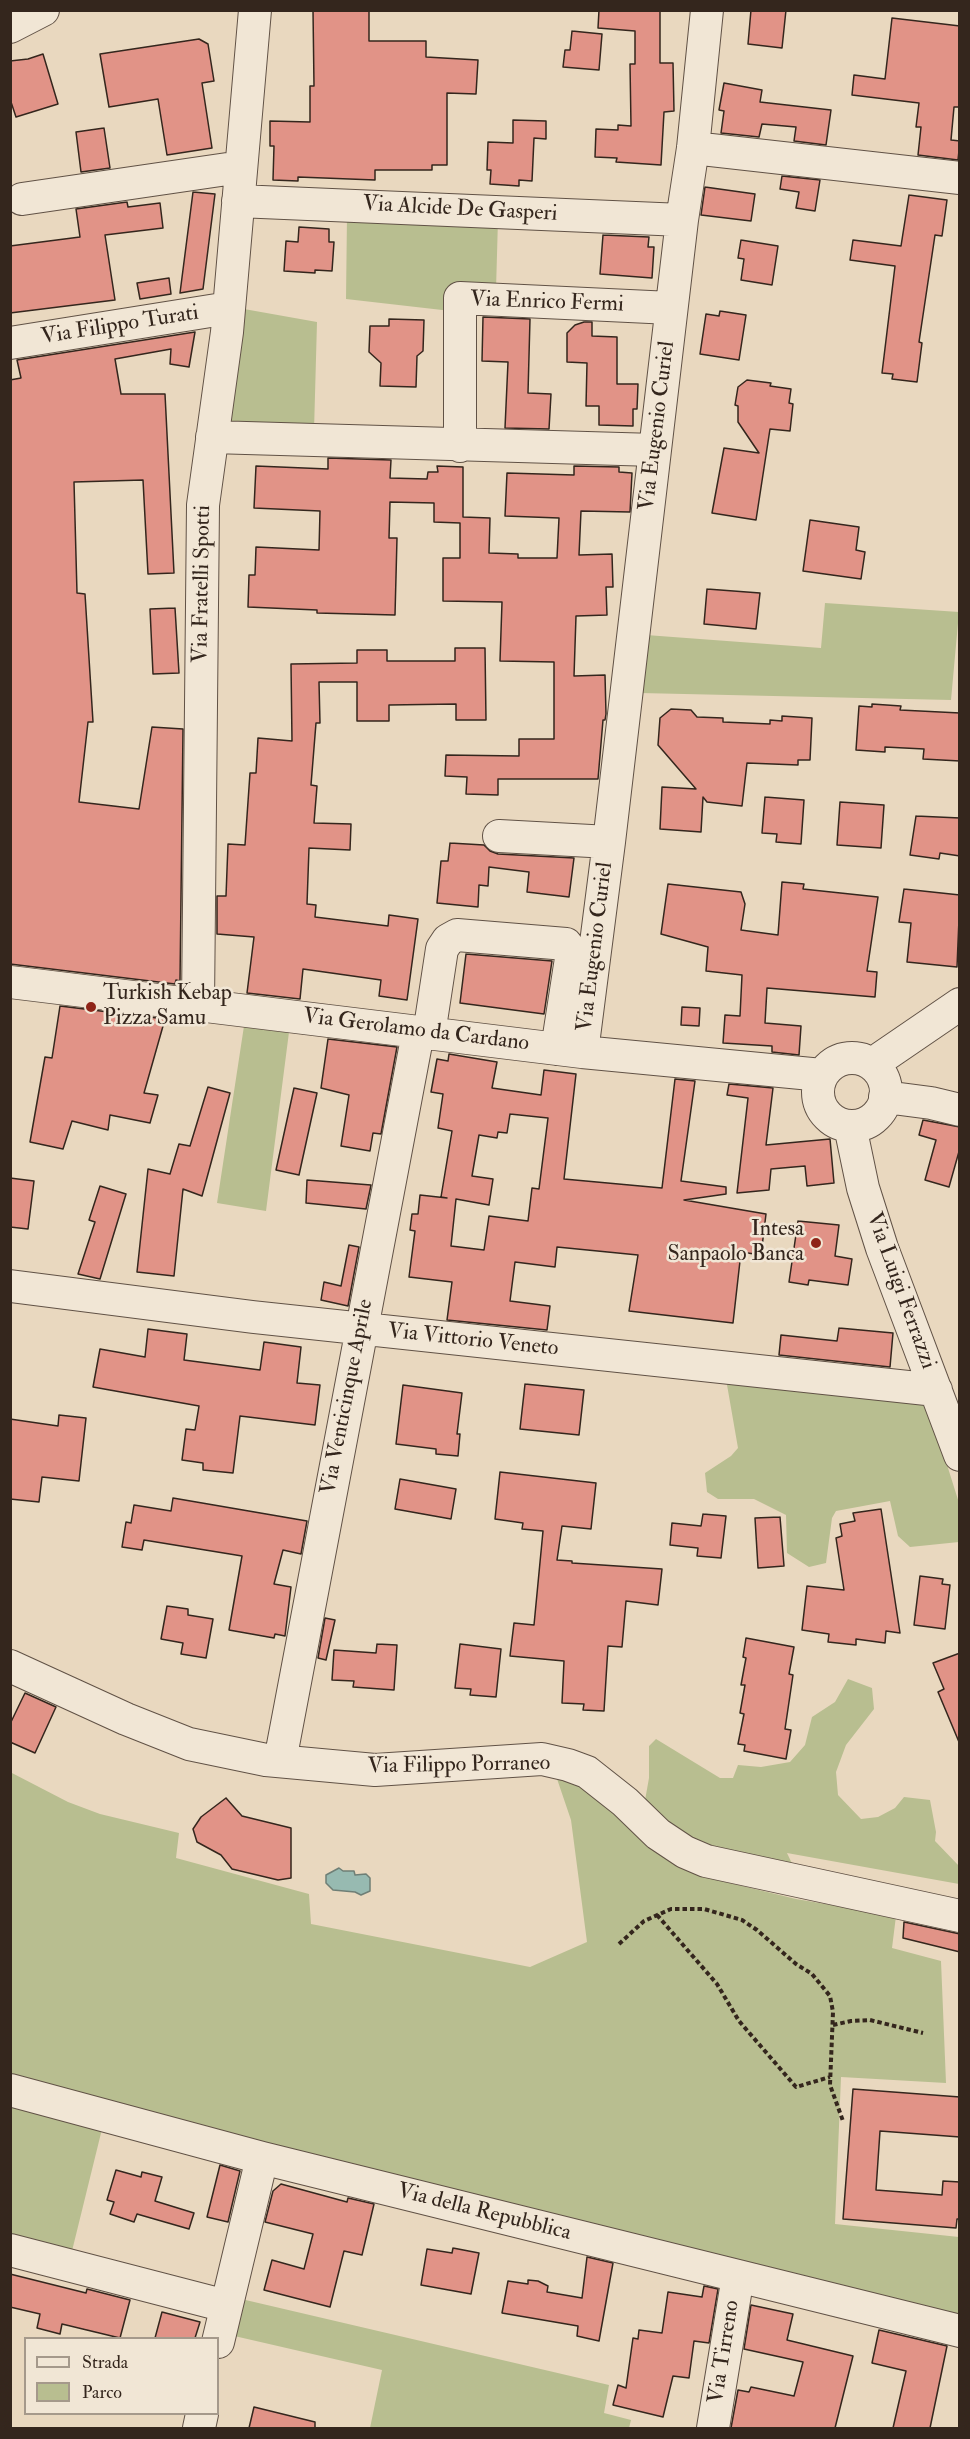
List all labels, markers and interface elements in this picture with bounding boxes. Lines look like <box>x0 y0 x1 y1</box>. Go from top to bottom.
street label: Via Alcide De Gasperi <box>362 192 558 228</box>
street label: Via Enrico Fermi <box>470 287 624 319</box>
street label: Via Filippo Turati <box>39 301 201 351</box>
street label: Via Eugenio Curiel <box>634 340 682 512</box>
street label: Via Fratelli Spotti <box>188 505 218 663</box>
street label: Via Eugenio Curiel <box>572 861 620 1033</box>
place label: Turkish Kebap Pizza Samu <box>103 981 232 1032</box>
marker: Turkish Kebap Pizza Samu <box>84 1000 98 1014</box>
street label: Via Gerolamo da Cardano <box>301 1004 531 1058</box>
street label: Via Luigi Ferrazzi <box>859 1209 941 1373</box>
place label: Intesa Sanpaolo Banca <box>667 1217 804 1268</box>
marker: Intesa Sanpaolo Banca <box>809 1236 823 1250</box>
street label: Via Venticinque Aprile <box>316 1297 380 1497</box>
street label: Via Vittorio Veneto <box>386 1319 560 1363</box>
street label: Via Filippo Porraneo <box>367 1751 551 1781</box>
street label: Via della Repubblica <box>394 2179 574 2247</box>
street label: Via Tirreno <box>704 2298 746 2406</box>
legend <box>24 2337 219 2415</box>
text: Strada <box>82 2351 128 2374</box>
text: Parco <box>82 2381 122 2404</box>

